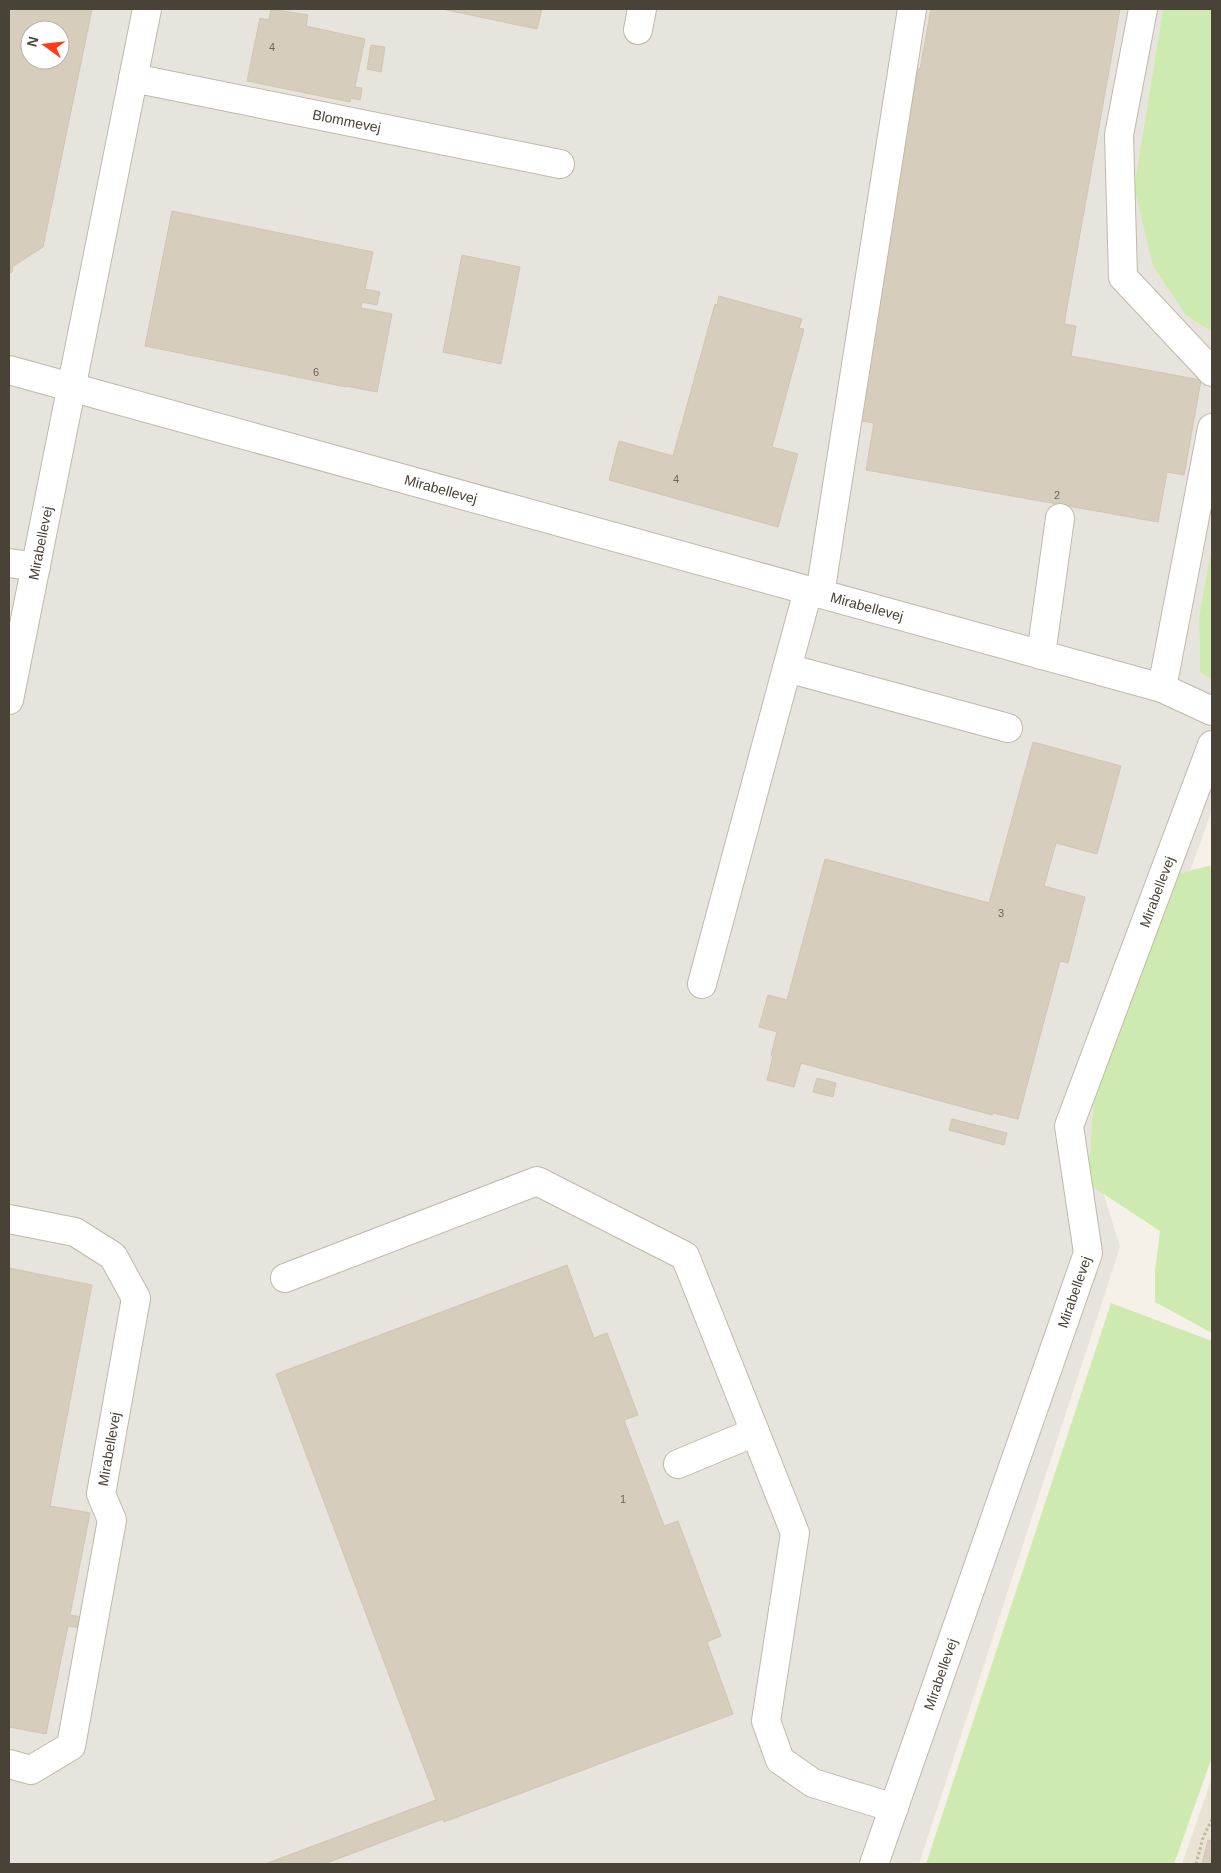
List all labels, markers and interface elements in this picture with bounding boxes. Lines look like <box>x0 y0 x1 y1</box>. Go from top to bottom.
north arrow <box>20 20 70 70</box>
text: N <box>23 35 41 49</box>
house number: 4 <box>269 41 275 53</box>
street label: Blommevej <box>311 106 382 136</box>
house number: 6 <box>313 366 319 378</box>
street label: Mirabellevej <box>403 471 479 507</box>
house number: 4 <box>673 473 679 485</box>
house number: 2 <box>1054 489 1060 501</box>
street label: Mirabellevej <box>25 505 56 581</box>
street label: Mirabellevej <box>829 589 905 624</box>
street label: Mirabellevej <box>1136 854 1178 930</box>
house number: 3 <box>998 907 1004 919</box>
street label: Mirabellevej <box>1054 1254 1094 1330</box>
street label: Mirabellevej <box>95 1411 123 1487</box>
house number: 1 <box>620 1493 626 1505</box>
street label: Mirabellevej <box>921 1636 960 1712</box>

